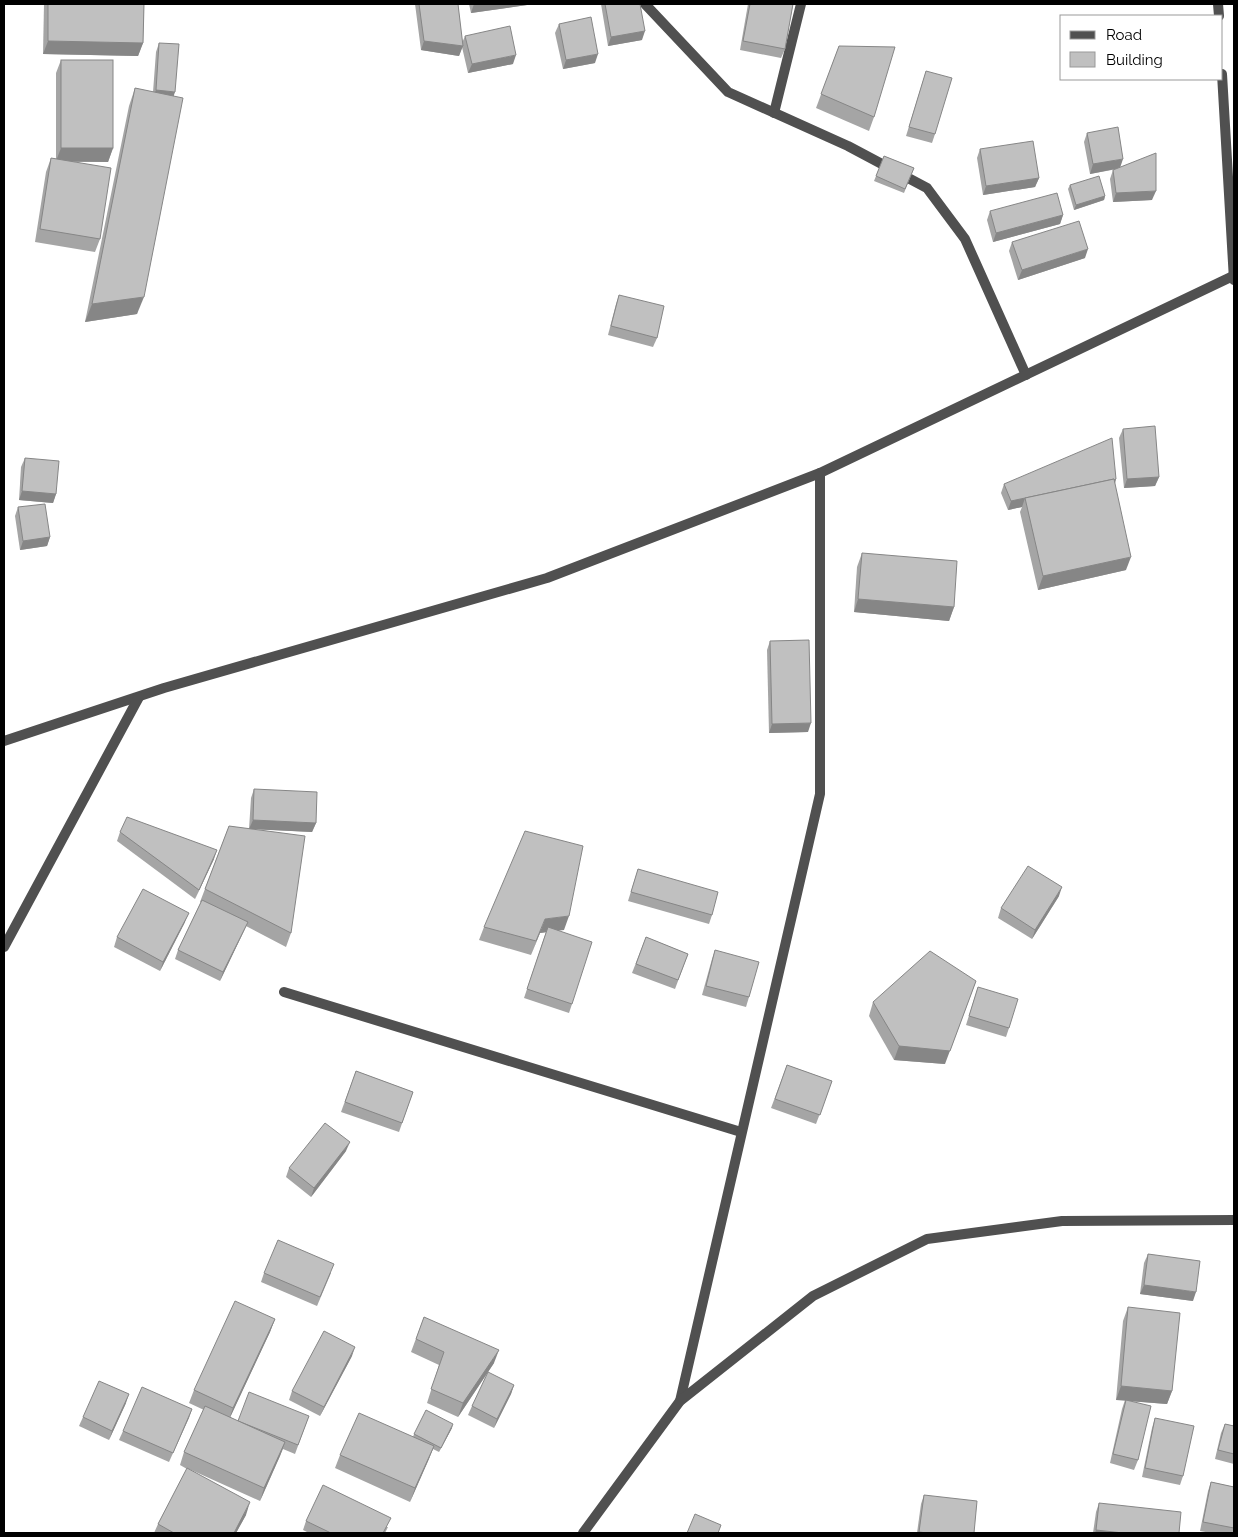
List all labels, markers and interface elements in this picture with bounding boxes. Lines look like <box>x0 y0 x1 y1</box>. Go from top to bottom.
legend <box>1060 15 1223 80</box>
text: Road <box>1106 26 1142 44</box>
text: Building <box>1106 51 1163 69</box>

